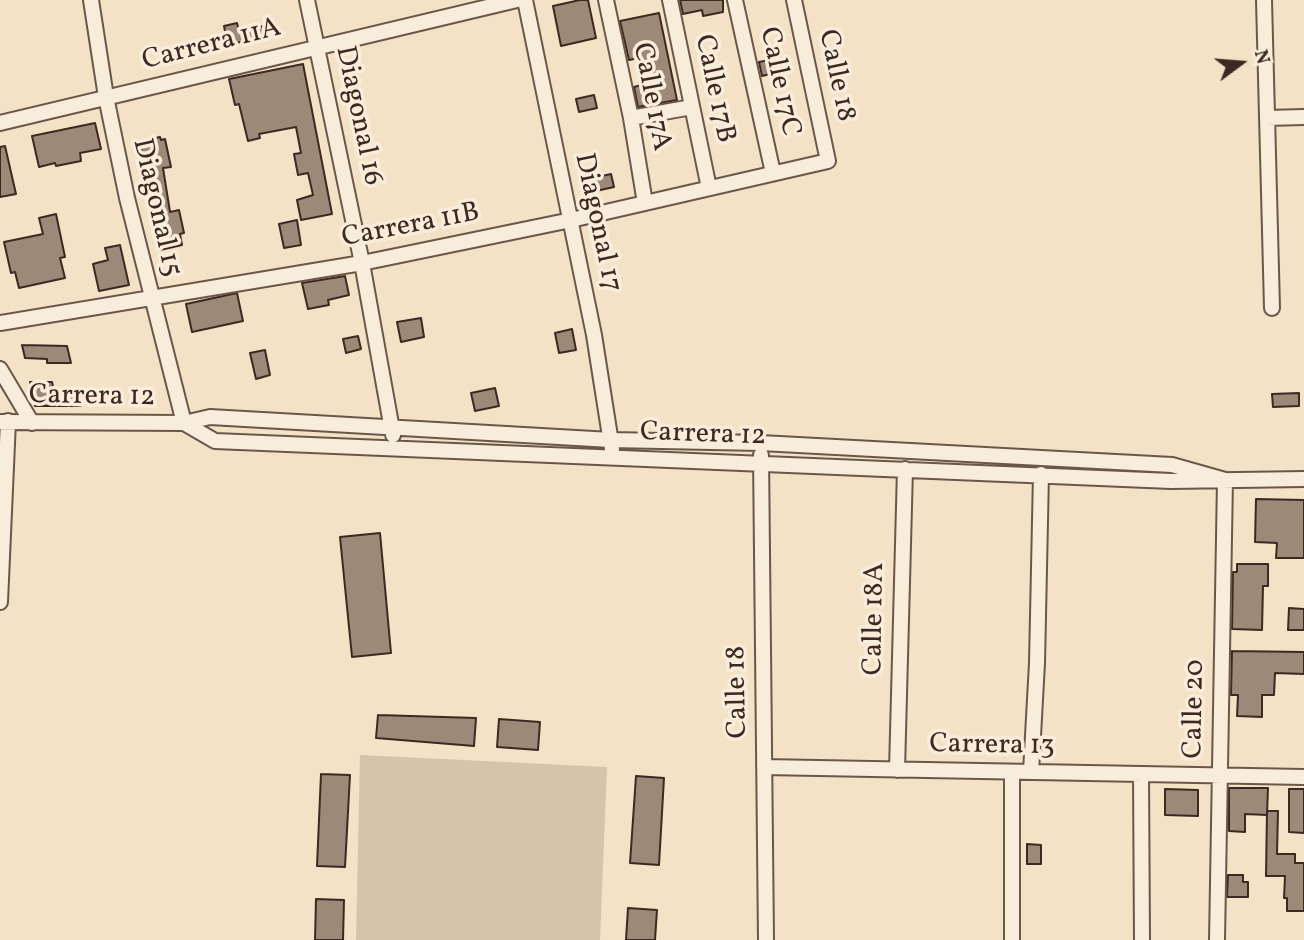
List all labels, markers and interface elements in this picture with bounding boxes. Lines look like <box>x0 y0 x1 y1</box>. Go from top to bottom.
street label: Carrera 11A <box>139 13 285 79</box>
street label: Calle 17C <box>750 24 806 140</box>
street label: Calle 18 <box>809 27 861 125</box>
north arrow <box>1206 28 1276 98</box>
street label: Calle 17B <box>685 32 741 146</box>
street label: Calle 17A <box>623 40 677 154</box>
street label: Diagonal 16 <box>326 43 388 189</box>
text: N <box>1247 47 1276 67</box>
street label: Diagonal 15 <box>123 136 187 280</box>
street label: Diagonal 17 <box>565 151 627 295</box>
street label: Carrera 11B <box>339 197 483 257</box>
street label: Carrera 12 <box>29 380 155 416</box>
street label: Carrera 12 <box>639 417 767 455</box>
street label: Calle 18A <box>858 562 894 676</box>
street label: Calle 18 <box>721 645 757 739</box>
street label: Calle 20 <box>1178 659 1214 759</box>
street label: Carrera 13 <box>929 729 1055 765</box>

